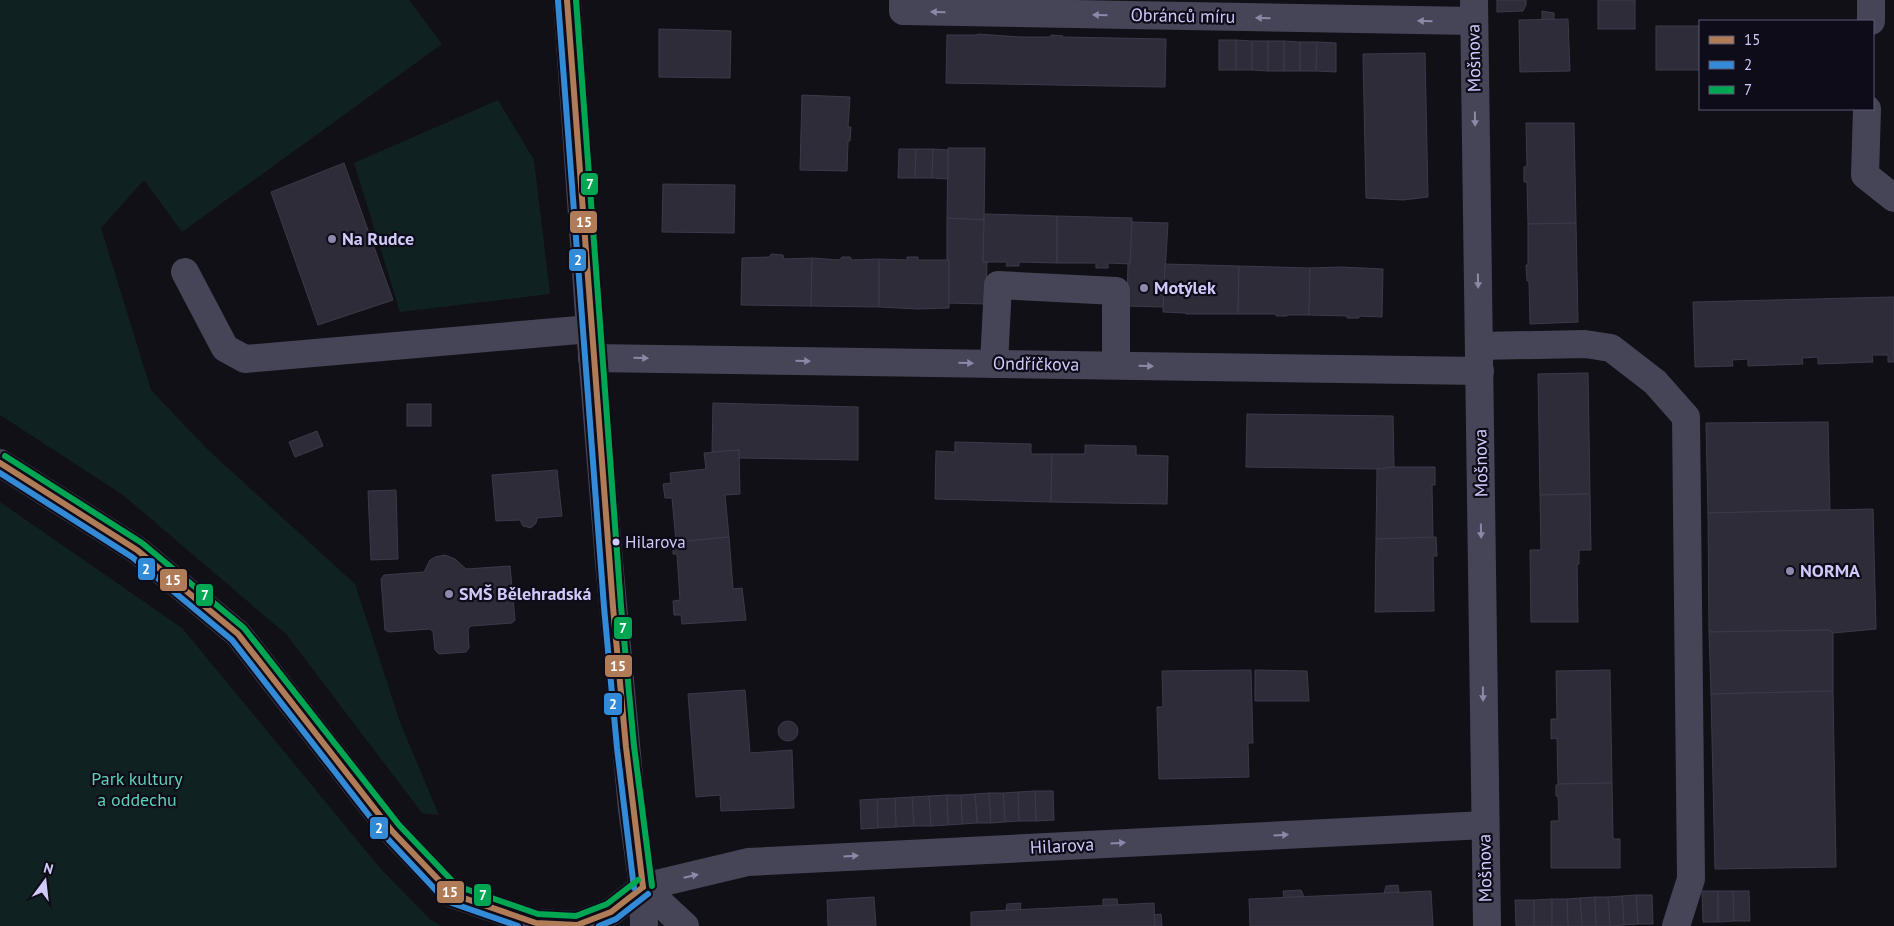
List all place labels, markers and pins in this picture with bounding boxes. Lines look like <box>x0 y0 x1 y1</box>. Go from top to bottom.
place label: Na Rudce <box>342 227 414 250</box>
marker: Na Rudce <box>326 233 338 245</box>
place label: Motýlek <box>1154 276 1216 299</box>
marker: Motýlek <box>1138 282 1150 294</box>
place label: Hilarova <box>625 531 686 553</box>
marker: Hilarova <box>611 537 621 547</box>
place label: NORMA <box>1800 559 1860 582</box>
marker: NORMA <box>1784 565 1796 577</box>
place label: SMŠ Bělehradská <box>459 582 591 605</box>
marker: SMŠ Bělehradská <box>443 588 455 600</box>

